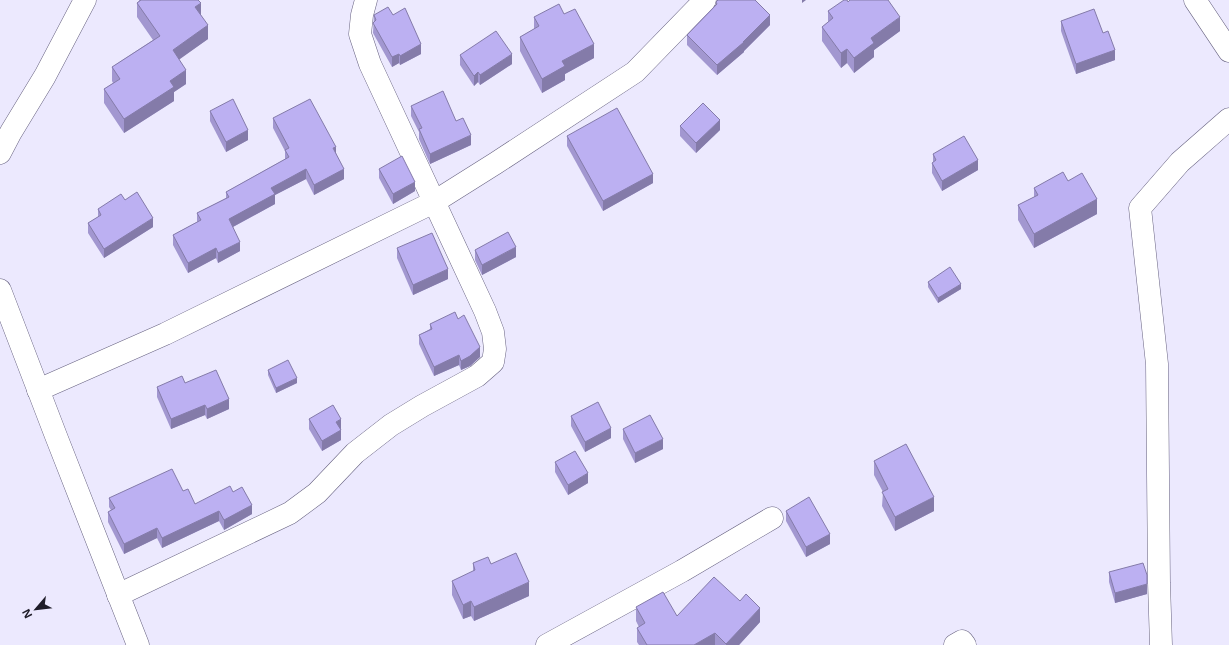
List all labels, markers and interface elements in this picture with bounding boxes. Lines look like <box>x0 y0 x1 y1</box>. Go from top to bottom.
north arrow <box>16 589 56 629</box>
text: N <box>18 606 35 621</box>

